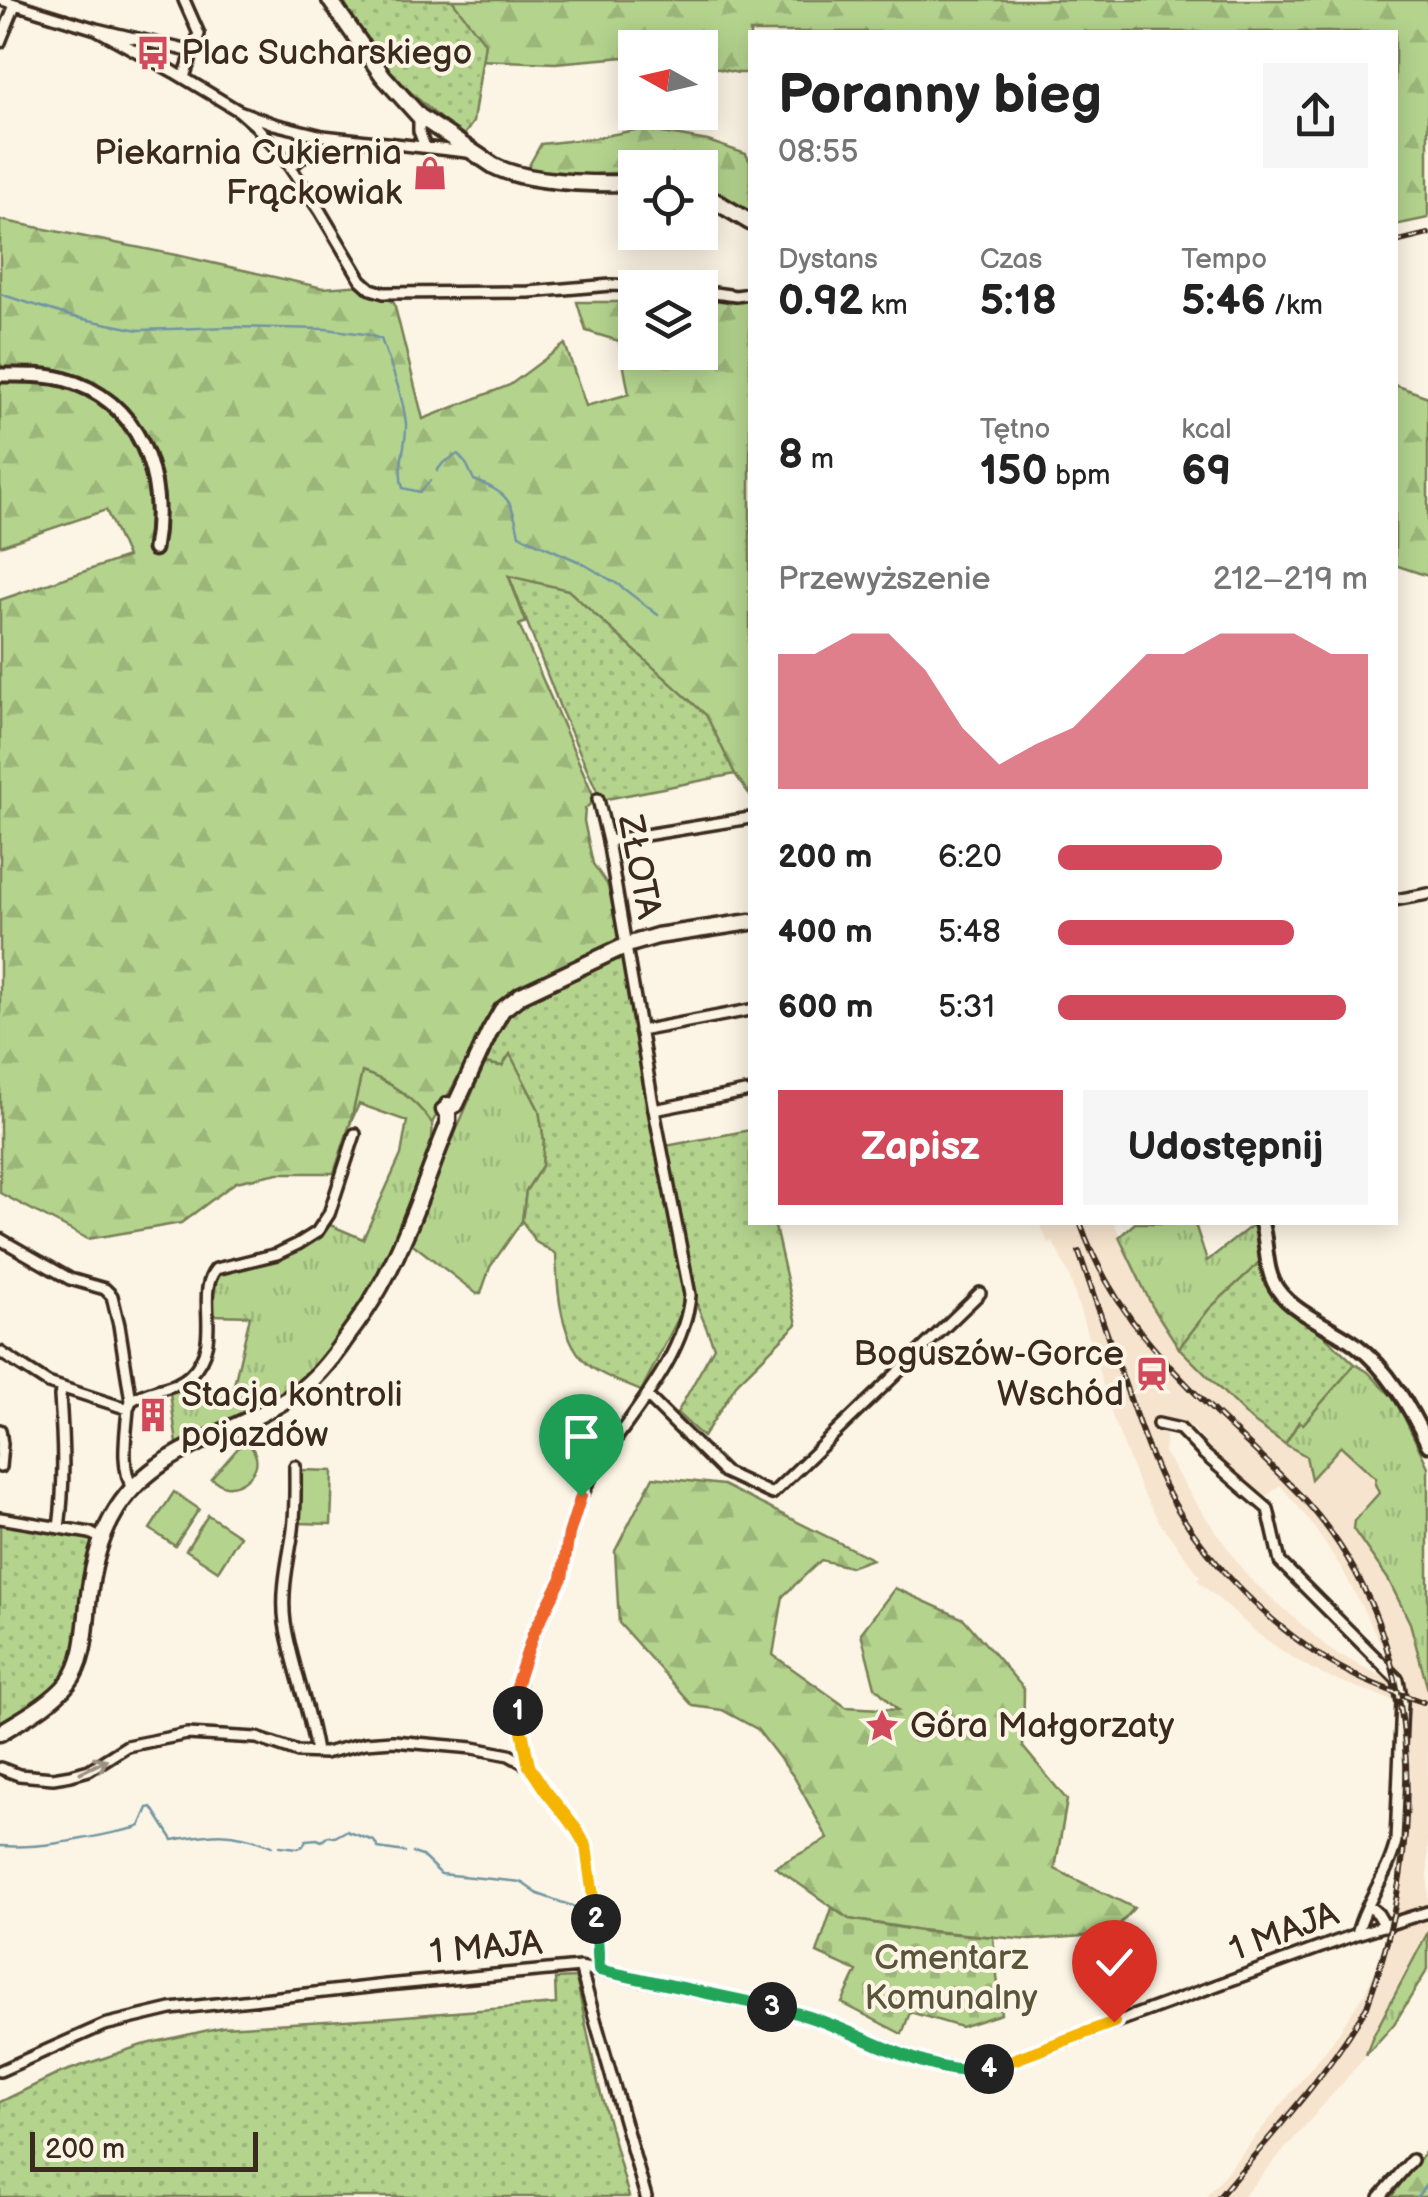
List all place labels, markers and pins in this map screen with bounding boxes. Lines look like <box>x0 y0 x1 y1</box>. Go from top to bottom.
place label: Plac Sucharskiego <box>181 32 472 75</box>
bus stop icon: Plac Sucharskiego <box>134 34 172 72</box>
place label: Piekarnia Cukiernia Frąckowiak <box>94 132 403 215</box>
shop icon: Piekarnia Cukiernia Frąckowiak <box>411 154 449 192</box>
place label: Boguszów-Gorce Wschód <box>853 1333 1124 1416</box>
station icon: Boguszów-Gorce Wschód <box>1133 1355 1171 1393</box>
place label: Stacja kontroli pojazdów <box>181 1374 403 1457</box>
pin <box>539 1394 624 1497</box>
building icon: Stacja kontroli pojazdów <box>134 1396 172 1434</box>
pin: 1 <box>493 1686 543 1736</box>
place label: Góra Małgorzaty <box>910 1705 1174 1748</box>
place icon: Góra Małgorzaty <box>863 1707 901 1745</box>
pin: 2 <box>571 1894 621 1944</box>
pin <box>1072 1920 1157 2023</box>
pin: 3 <box>747 1982 797 2032</box>
pin: 4 <box>964 2044 1014 2094</box>

